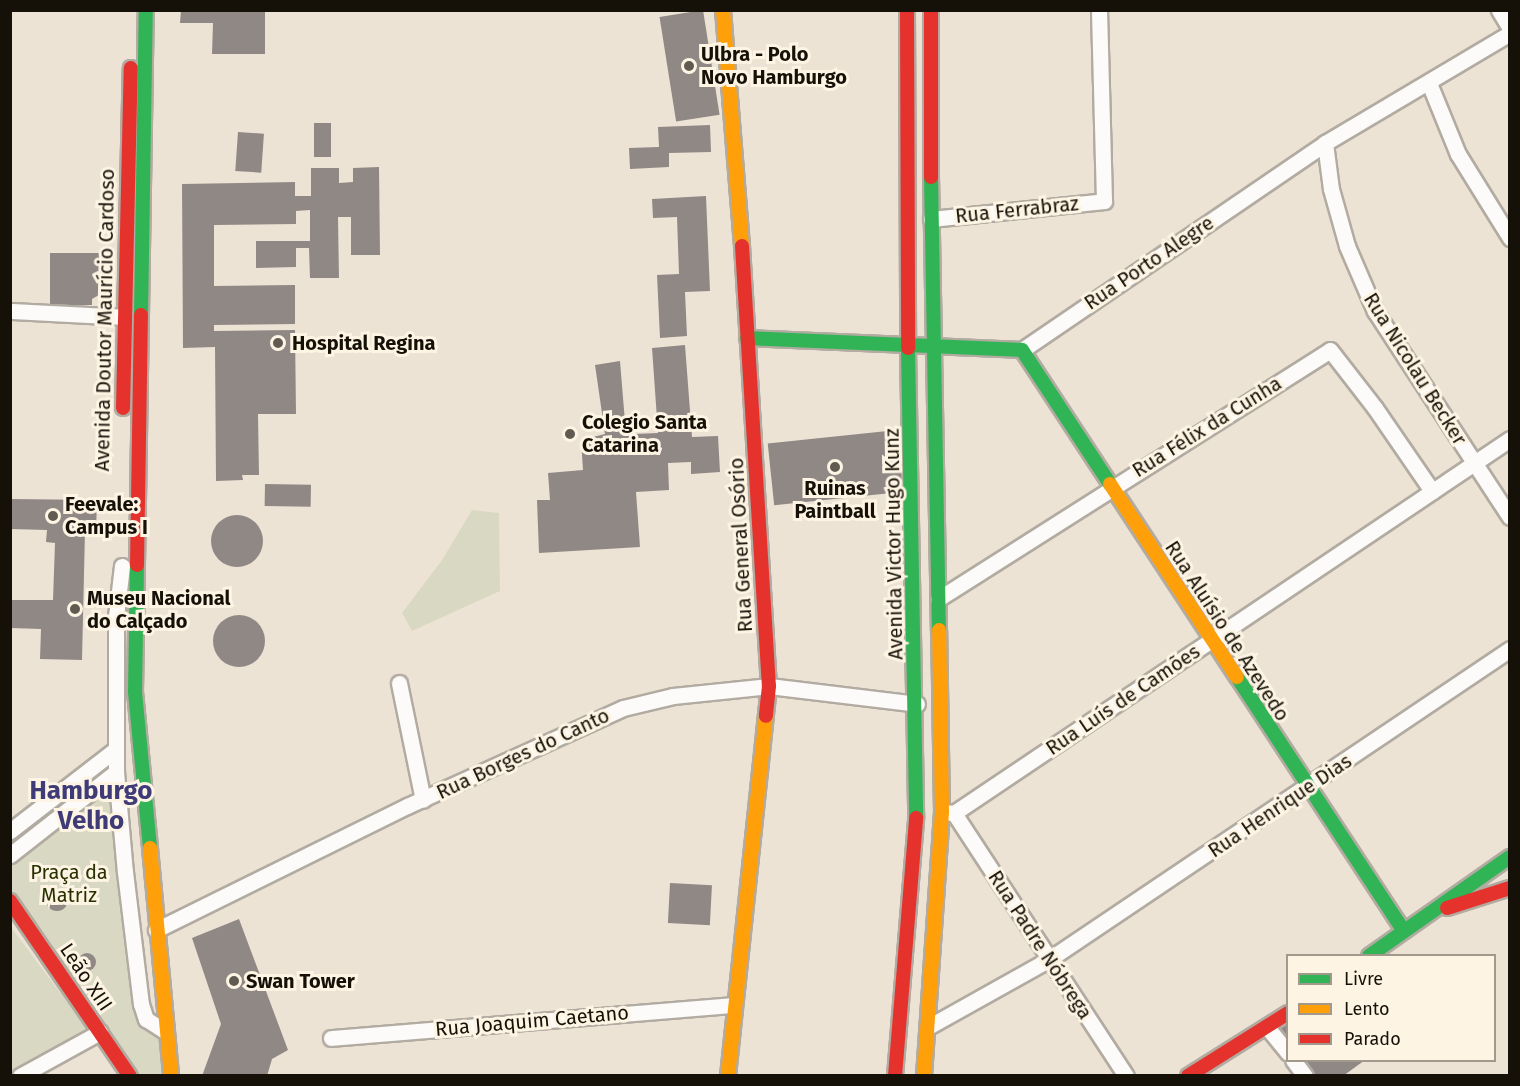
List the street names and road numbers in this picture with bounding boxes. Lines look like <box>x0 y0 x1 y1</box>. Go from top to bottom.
street label: Avenida Doutor Maurício Cardoso <box>90 168 120 472</box>
street label: Rua Ferrabraz <box>954 192 1080 228</box>
street label: Rua Porto Alegre <box>1080 211 1218 315</box>
street label: Rua Nicolau Becker <box>1358 288 1472 450</box>
street label: Rua Félix da Cunha <box>1128 371 1286 483</box>
street label: Avenida Victor Hugo Kunz <box>880 428 908 660</box>
street label: Rua General Osório <box>724 457 758 633</box>
street label: Rua Aluísio de Azevedo <box>1160 536 1294 726</box>
street label: Rua Luís de Camões <box>1041 640 1205 760</box>
street label: Rua Borges do Canto <box>433 703 613 805</box>
street label: Rua Henrique Dias <box>1204 749 1356 863</box>
street label: Rua Padre Nóbrega <box>983 866 1097 1024</box>
street label: Leão XIII <box>55 939 117 1015</box>
street label: Rua Joaquim Caetano <box>434 1001 630 1041</box>

